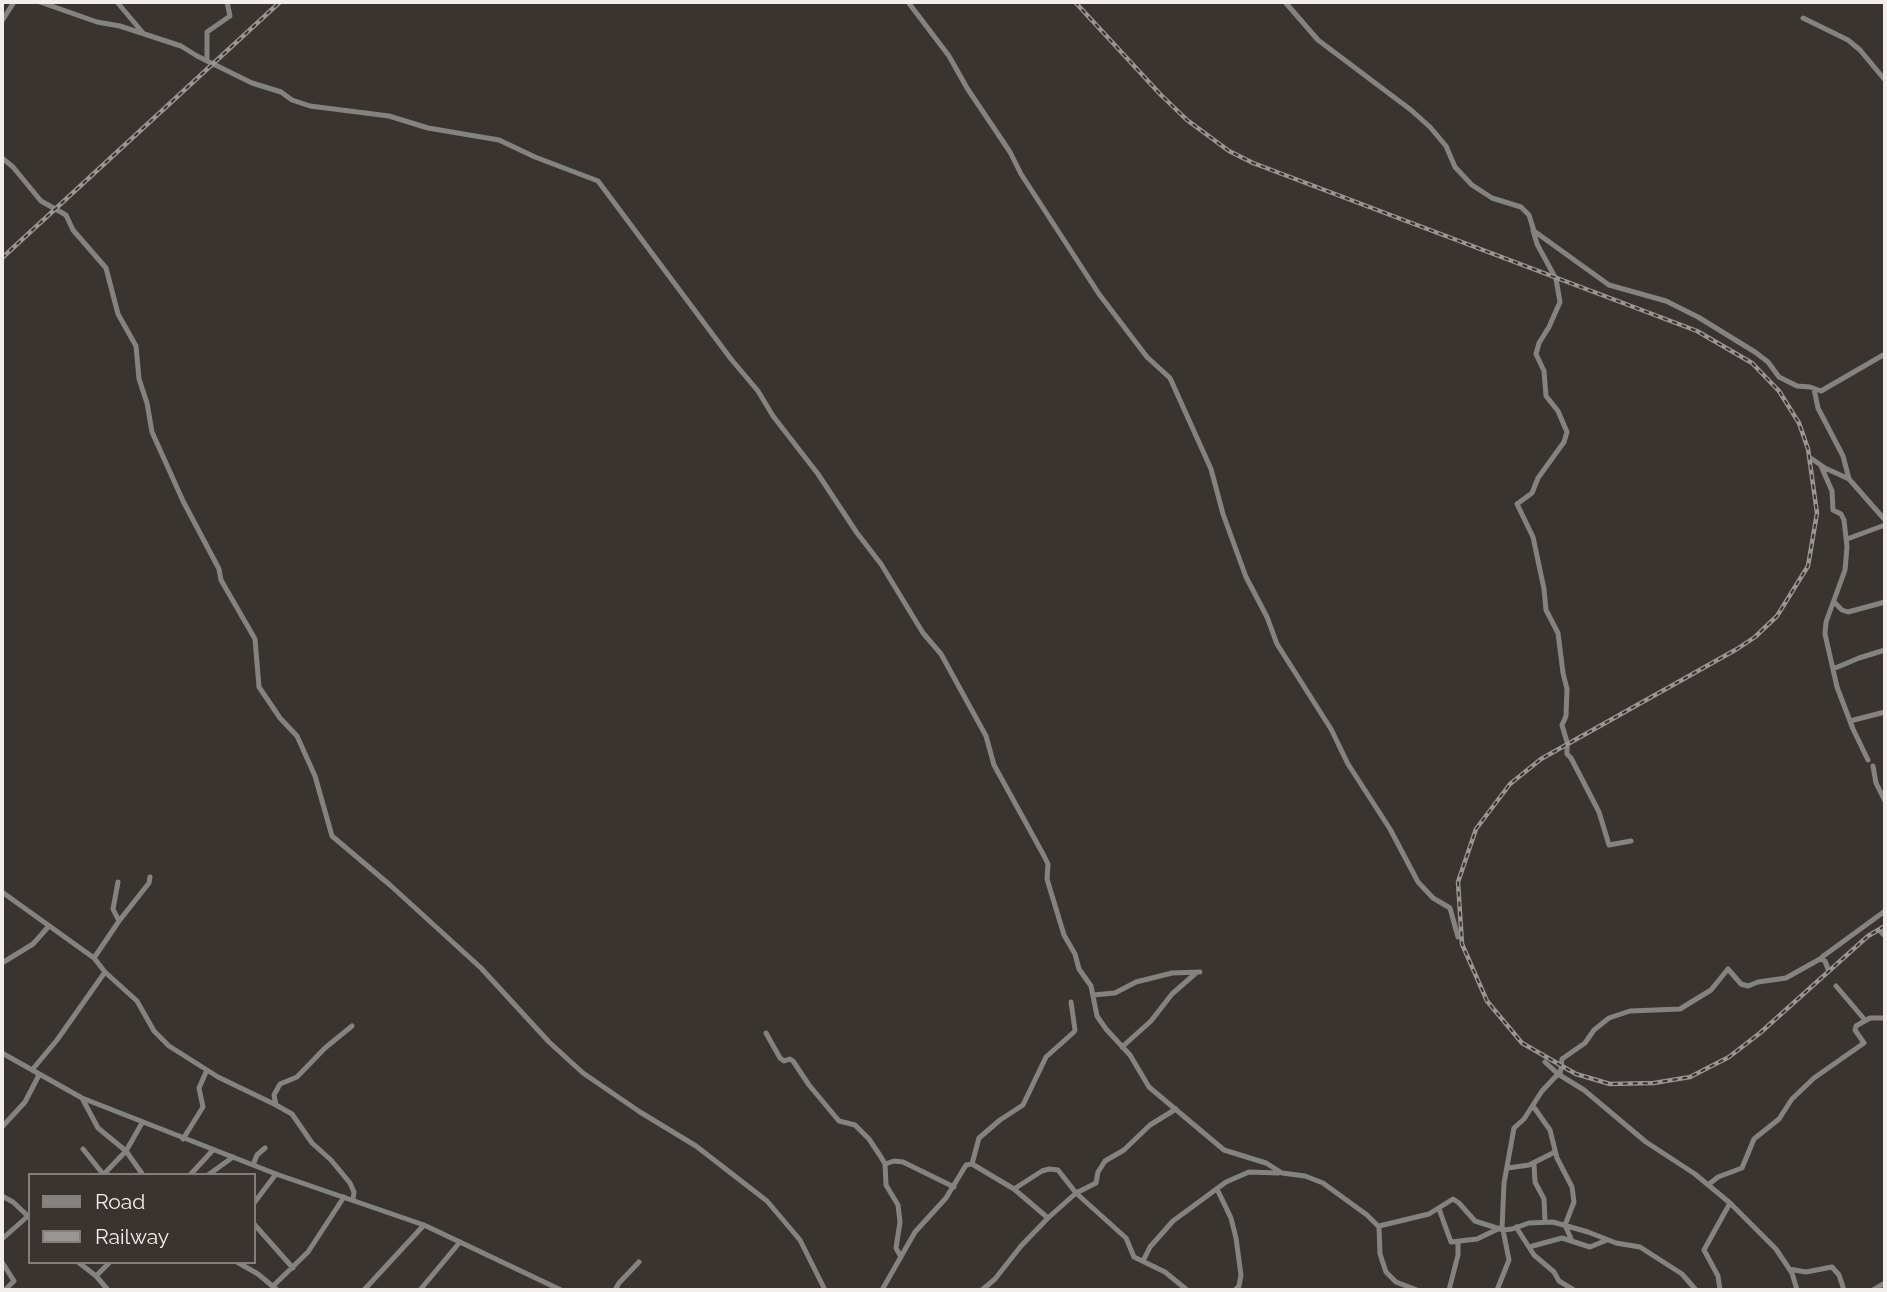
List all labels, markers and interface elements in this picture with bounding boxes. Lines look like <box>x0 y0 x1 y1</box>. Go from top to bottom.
legend <box>28 1173 256 1264</box>
text: Road <box>95 1189 145 1214</box>
text: Railway <box>95 1224 169 1249</box>

